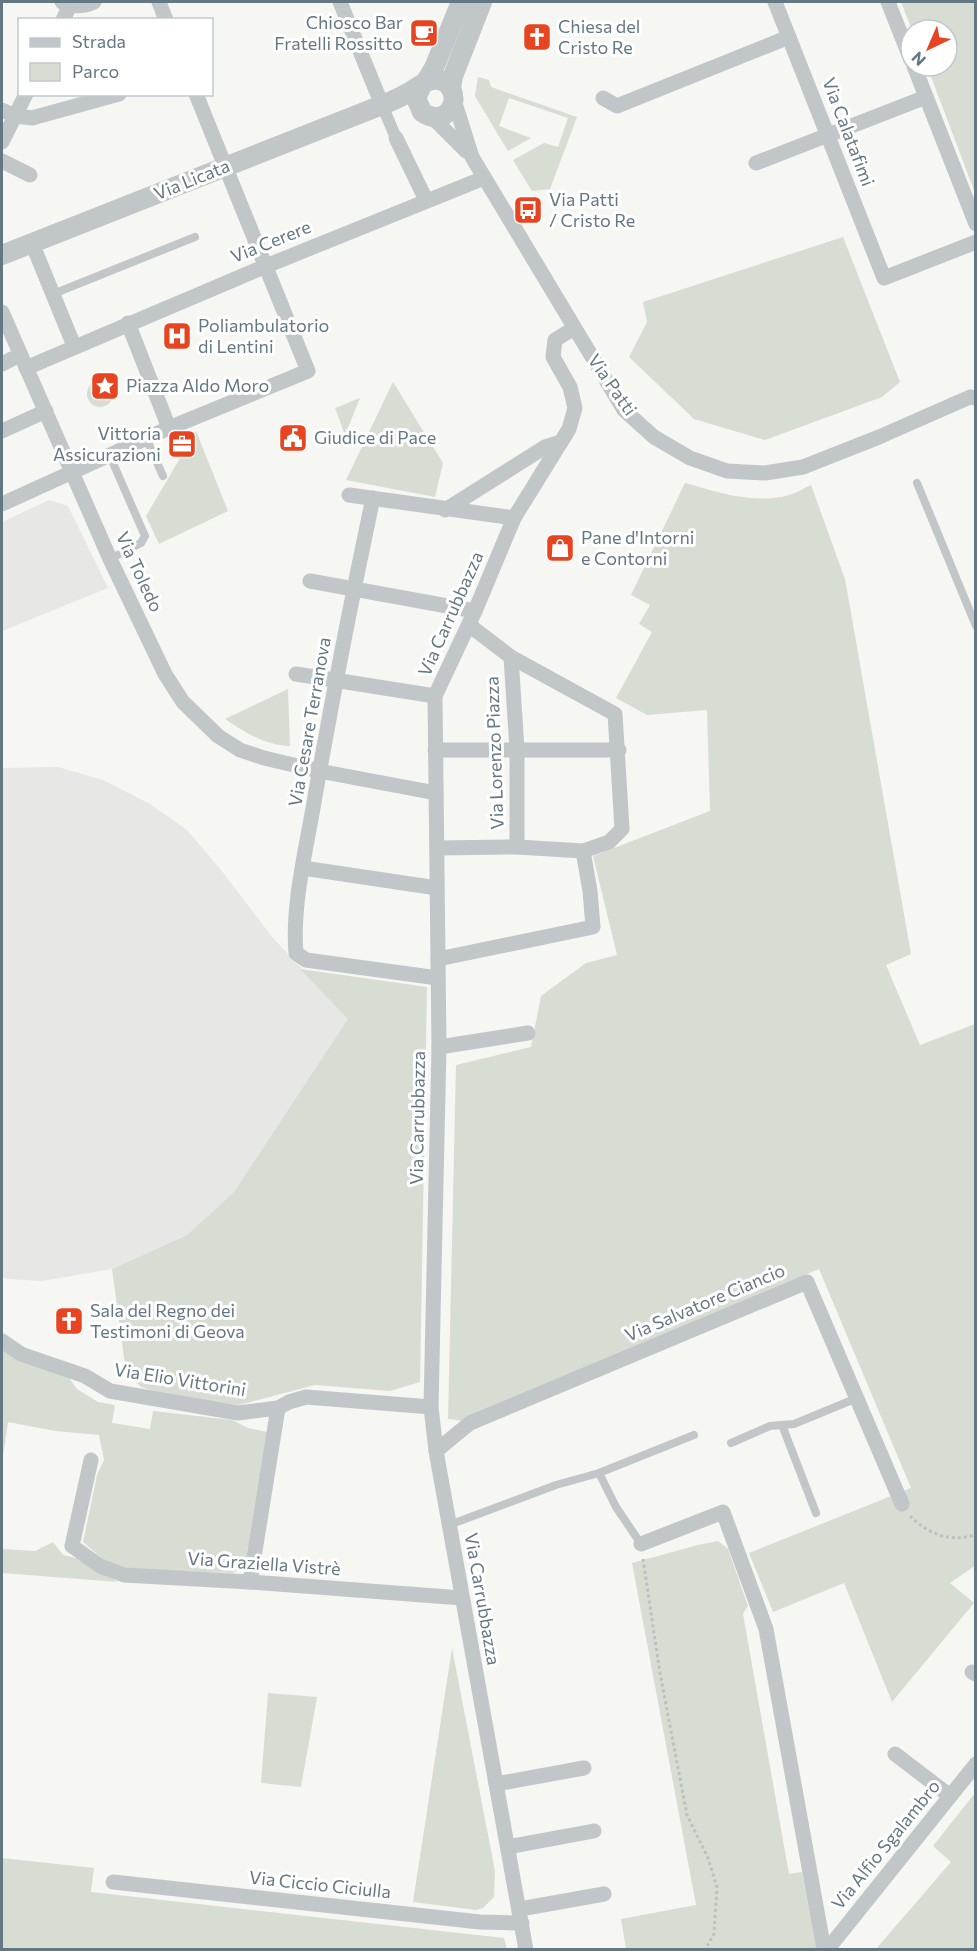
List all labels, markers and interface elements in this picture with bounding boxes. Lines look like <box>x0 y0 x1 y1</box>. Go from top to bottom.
place label: Chiosco Bar Fratelli Rossitto <box>274 11 403 54</box>
place label: Chiesa del Cristo Re <box>558 15 640 58</box>
cafe icon: Chiosco Bar Fratelli Rossitto <box>408 17 440 49</box>
legend <box>18 18 213 96</box>
north arrow <box>899 18 959 78</box>
church icon: Chiesa del Cristo Re <box>521 21 553 53</box>
text: Strada <box>72 30 126 52</box>
text: N <box>907 48 929 70</box>
text: Parco <box>72 60 119 82</box>
street label: Via Calatafimi <box>818 74 880 189</box>
street label: Via Licata <box>150 154 233 204</box>
place label: Via Patti / Cristo Re <box>549 188 635 231</box>
bus stop icon: Via Patti / Cristo Re <box>512 194 544 226</box>
street label: Via Cerere <box>227 215 314 267</box>
place label: Poliambulatorio di Lentini <box>198 314 329 357</box>
hospital icon: Poliambulatorio di Lentini <box>161 320 193 352</box>
street label: Via Patti <box>584 349 642 419</box>
place icon: Piazza Aldo Moro <box>89 370 121 402</box>
place label: Piazza Aldo Moro <box>126 374 269 396</box>
place label: Vittoria Assicurazioni <box>53 422 161 465</box>
public building icon: Giudice di Pace <box>277 422 309 454</box>
place label: Giudice di Pace <box>314 426 436 448</box>
office icon: Vittoria Assicurazioni <box>166 428 198 460</box>
place label: Pane d'Intorni e Contorni <box>581 526 694 569</box>
street label: Via Toledo <box>112 528 168 615</box>
shop icon: Pane d'Intorni e Contorni <box>544 532 576 564</box>
street label: Via Carrubbazza <box>413 548 487 679</box>
street label: Via Cesare Terranova <box>283 635 335 808</box>
street label: Via Lorenzo Piazza <box>480 676 508 830</box>
street label: Via Carrubbazza <box>405 1051 429 1185</box>
street label: Via Salvatore Ciancio <box>621 1258 788 1346</box>
place label: Sala del Regno dei Testimoni di Geova <box>90 1299 245 1342</box>
church icon: Sala del Regno dei Testimoni di Geova <box>53 1305 85 1337</box>
street label: Via Elio Vittorini <box>113 1358 248 1400</box>
street label: Via Carrubbazza <box>461 1531 505 1667</box>
street label: Via Graziella Vistrè <box>187 1547 341 1579</box>
street label: Via Alfio Sgalambro <box>826 1775 944 1914</box>
street label: Via Ciccio Ciciulla <box>248 1866 392 1902</box>

